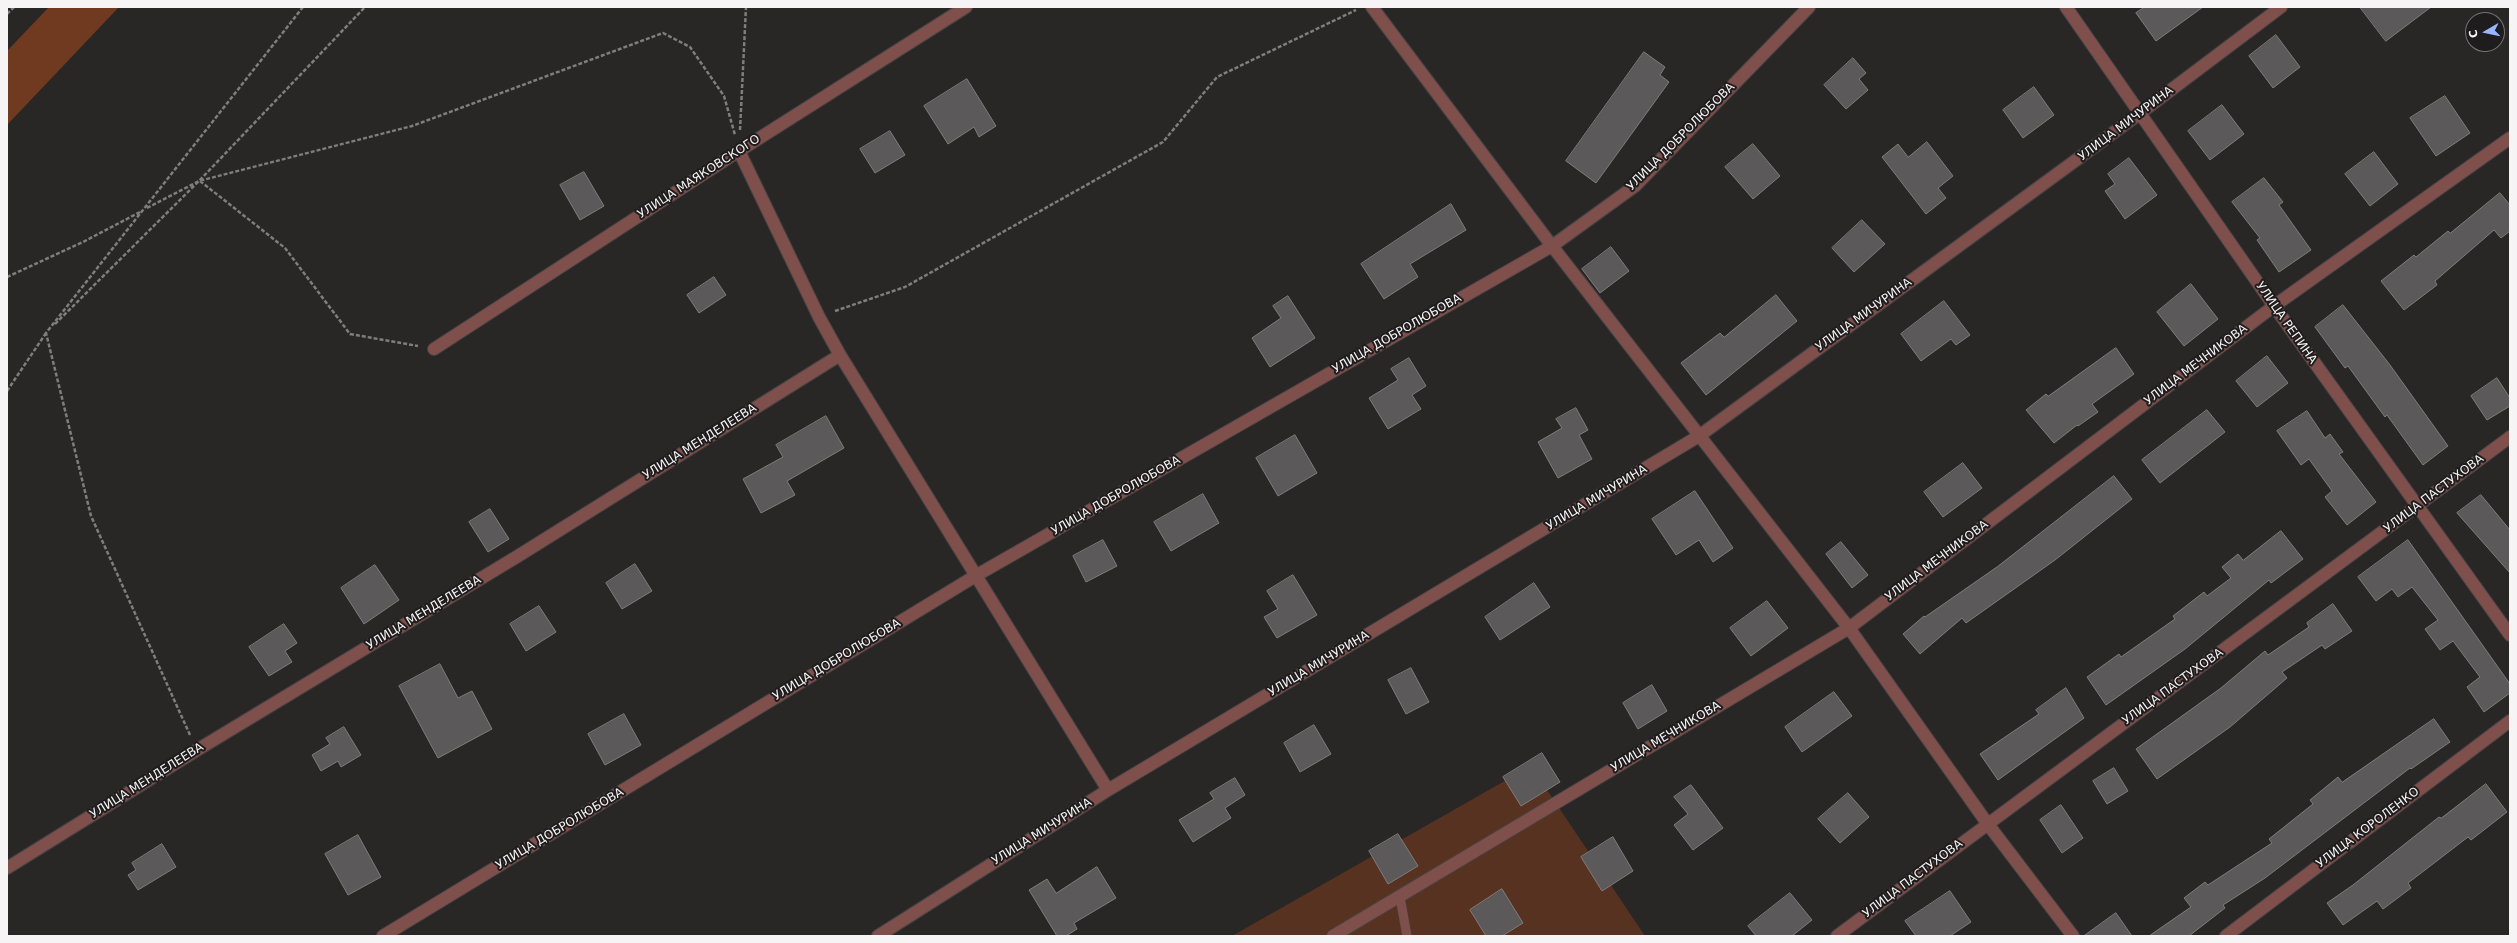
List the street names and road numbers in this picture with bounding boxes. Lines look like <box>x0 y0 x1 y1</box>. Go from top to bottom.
street label: УЛИЦА ДОБРОЛЮБОВА <box>1624 80 1738 194</box>
street label: УЛИЦА МИЧУРИНА <box>2076 84 2176 164</box>
street label: УЛИЦА МАЯКОВСКОГО <box>635 132 763 222</box>
street label: УЛИЦА МИЧУРИНА <box>1813 275 1915 355</box>
street label: УЛИЦА РЕПИНА <box>2252 279 2320 367</box>
street label: УЛИЦА ДОБРОЛЮБОВА <box>1330 291 1464 377</box>
street label: УЛИЦА МЕЧНИКОВА <box>2142 322 2250 408</box>
street label: УЛИЦА МЕНДЕЛЕЕВА <box>641 401 759 483</box>
street label: УЛИЦА ПАСТУХОВА <box>2381 452 2487 536</box>
street label: УЛИЦА ДОБРОЛЮБОВА <box>1049 453 1183 539</box>
street label: УЛИЦА МИЧУРИНА <box>1544 462 1650 534</box>
street label: УЛИЦА МЕЧНИКОВА <box>1883 518 1991 604</box>
street label: УЛИЦА МЕНДЕЛЕЕВА <box>364 573 484 653</box>
street label: УЛИЦА ДОБРОЛЮБОВА <box>771 616 903 704</box>
street label: УЛИЦА МИЧУРИНА <box>1266 628 1372 700</box>
street label: УЛИЦА ПАСТУХОВА <box>2120 646 2226 728</box>
street label: УЛИЦА МЕЧНИКОВА <box>1609 699 1723 775</box>
street label: УЛИЦА МЕНДЕЛЕЕВА <box>88 740 206 822</box>
street label: УЛИЦА ДОБРОЛЮБОВА <box>494 785 626 873</box>
street label: УЛИЦА КОРОЛЕНКО <box>2314 785 2422 871</box>
street label: УЛИЦА МИЧУРИНА <box>989 795 1095 869</box>
street label: УЛИЦА ПАСТУХОВА <box>1860 837 1966 921</box>

